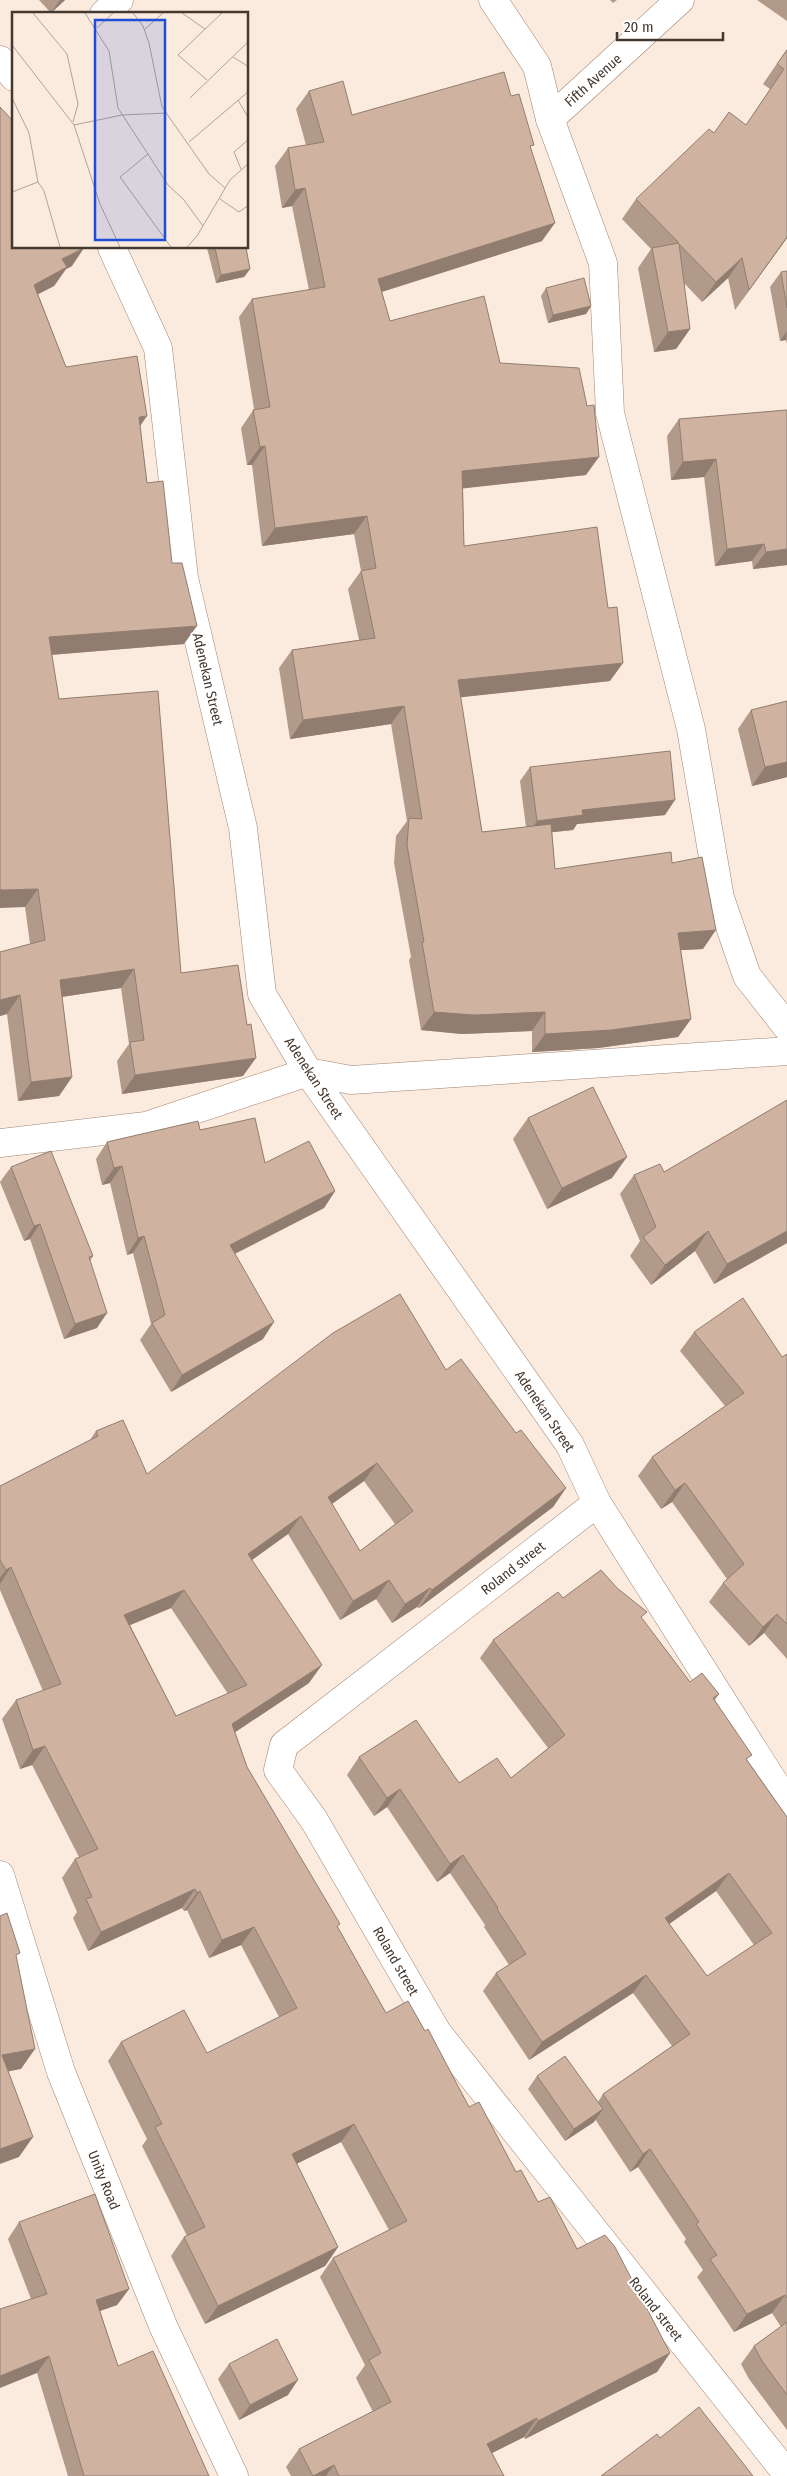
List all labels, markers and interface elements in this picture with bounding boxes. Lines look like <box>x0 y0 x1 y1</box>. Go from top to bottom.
scale bar <box>617 10 723 42</box>
inset map <box>12 12 249 249</box>
text: 20 m <box>624 18 654 36</box>
street label: Fifth Avenue <box>561 50 625 110</box>
street label: Adenekan Street <box>189 631 226 727</box>
street label: Adenekan Street <box>281 1034 347 1123</box>
street label: Adenekan Street <box>511 1367 578 1455</box>
street label: Roland street <box>478 1538 549 1599</box>
street label: Roland street <box>369 1924 422 1999</box>
street label: Unity Road <box>84 2148 123 2212</box>
street label: Roland street <box>625 2274 686 2345</box>

